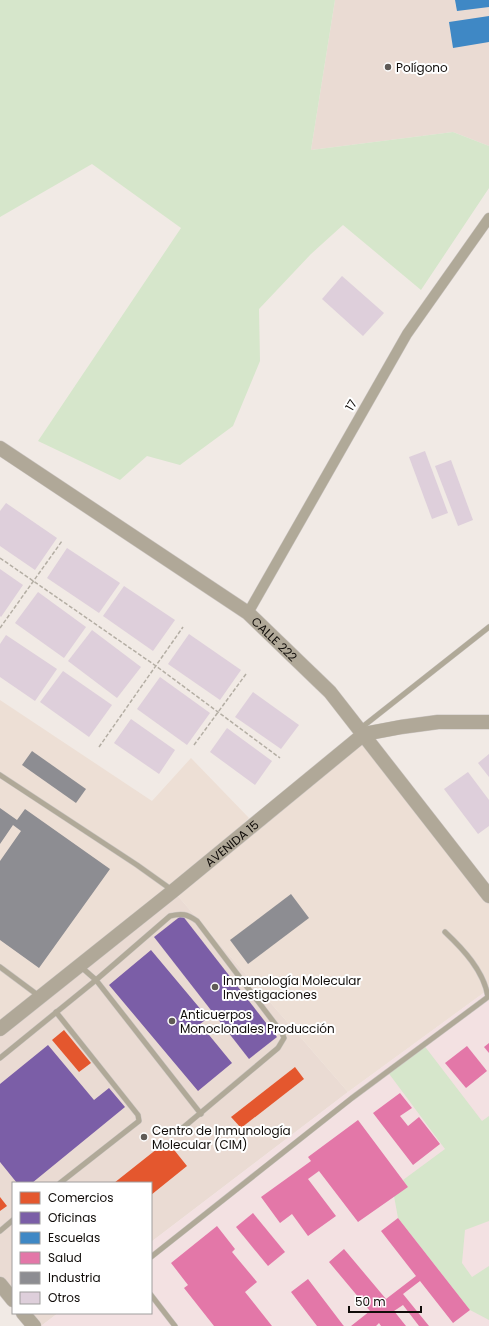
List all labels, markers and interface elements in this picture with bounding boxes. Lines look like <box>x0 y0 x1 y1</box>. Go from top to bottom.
place label: Polígono <box>396 59 448 76</box>
marker: Polígono <box>383 62 393 72</box>
street label: 17 <box>341 396 361 414</box>
street label: CALLE 222 <box>248 613 302 665</box>
street label: AVENIDA 15 <box>201 816 262 870</box>
place label: Inmunología Molecular Investigaciones <box>223 972 361 1003</box>
marker: Inmunología Molecular Investigaciones <box>210 982 220 992</box>
place label: Anticuerpos Monoclonales Producción <box>180 1006 335 1037</box>
marker: Anticuerpos Monoclonales Producción <box>167 1016 177 1026</box>
place label: Centro de Inmunología Molecular (CIM) <box>152 1122 291 1153</box>
marker: Centro de Inmunología Molecular (CIM) <box>139 1132 149 1142</box>
legend <box>12 1182 152 1314</box>
text: Comercios <box>48 1189 113 1206</box>
text: Oficinas <box>48 1209 97 1226</box>
text: Escuelas <box>48 1229 100 1246</box>
text: Salud <box>48 1249 82 1266</box>
text: Industria <box>48 1269 101 1286</box>
scale bar <box>349 1288 421 1314</box>
text: Otros <box>48 1289 80 1306</box>
text: 50 m <box>355 1293 386 1310</box>

